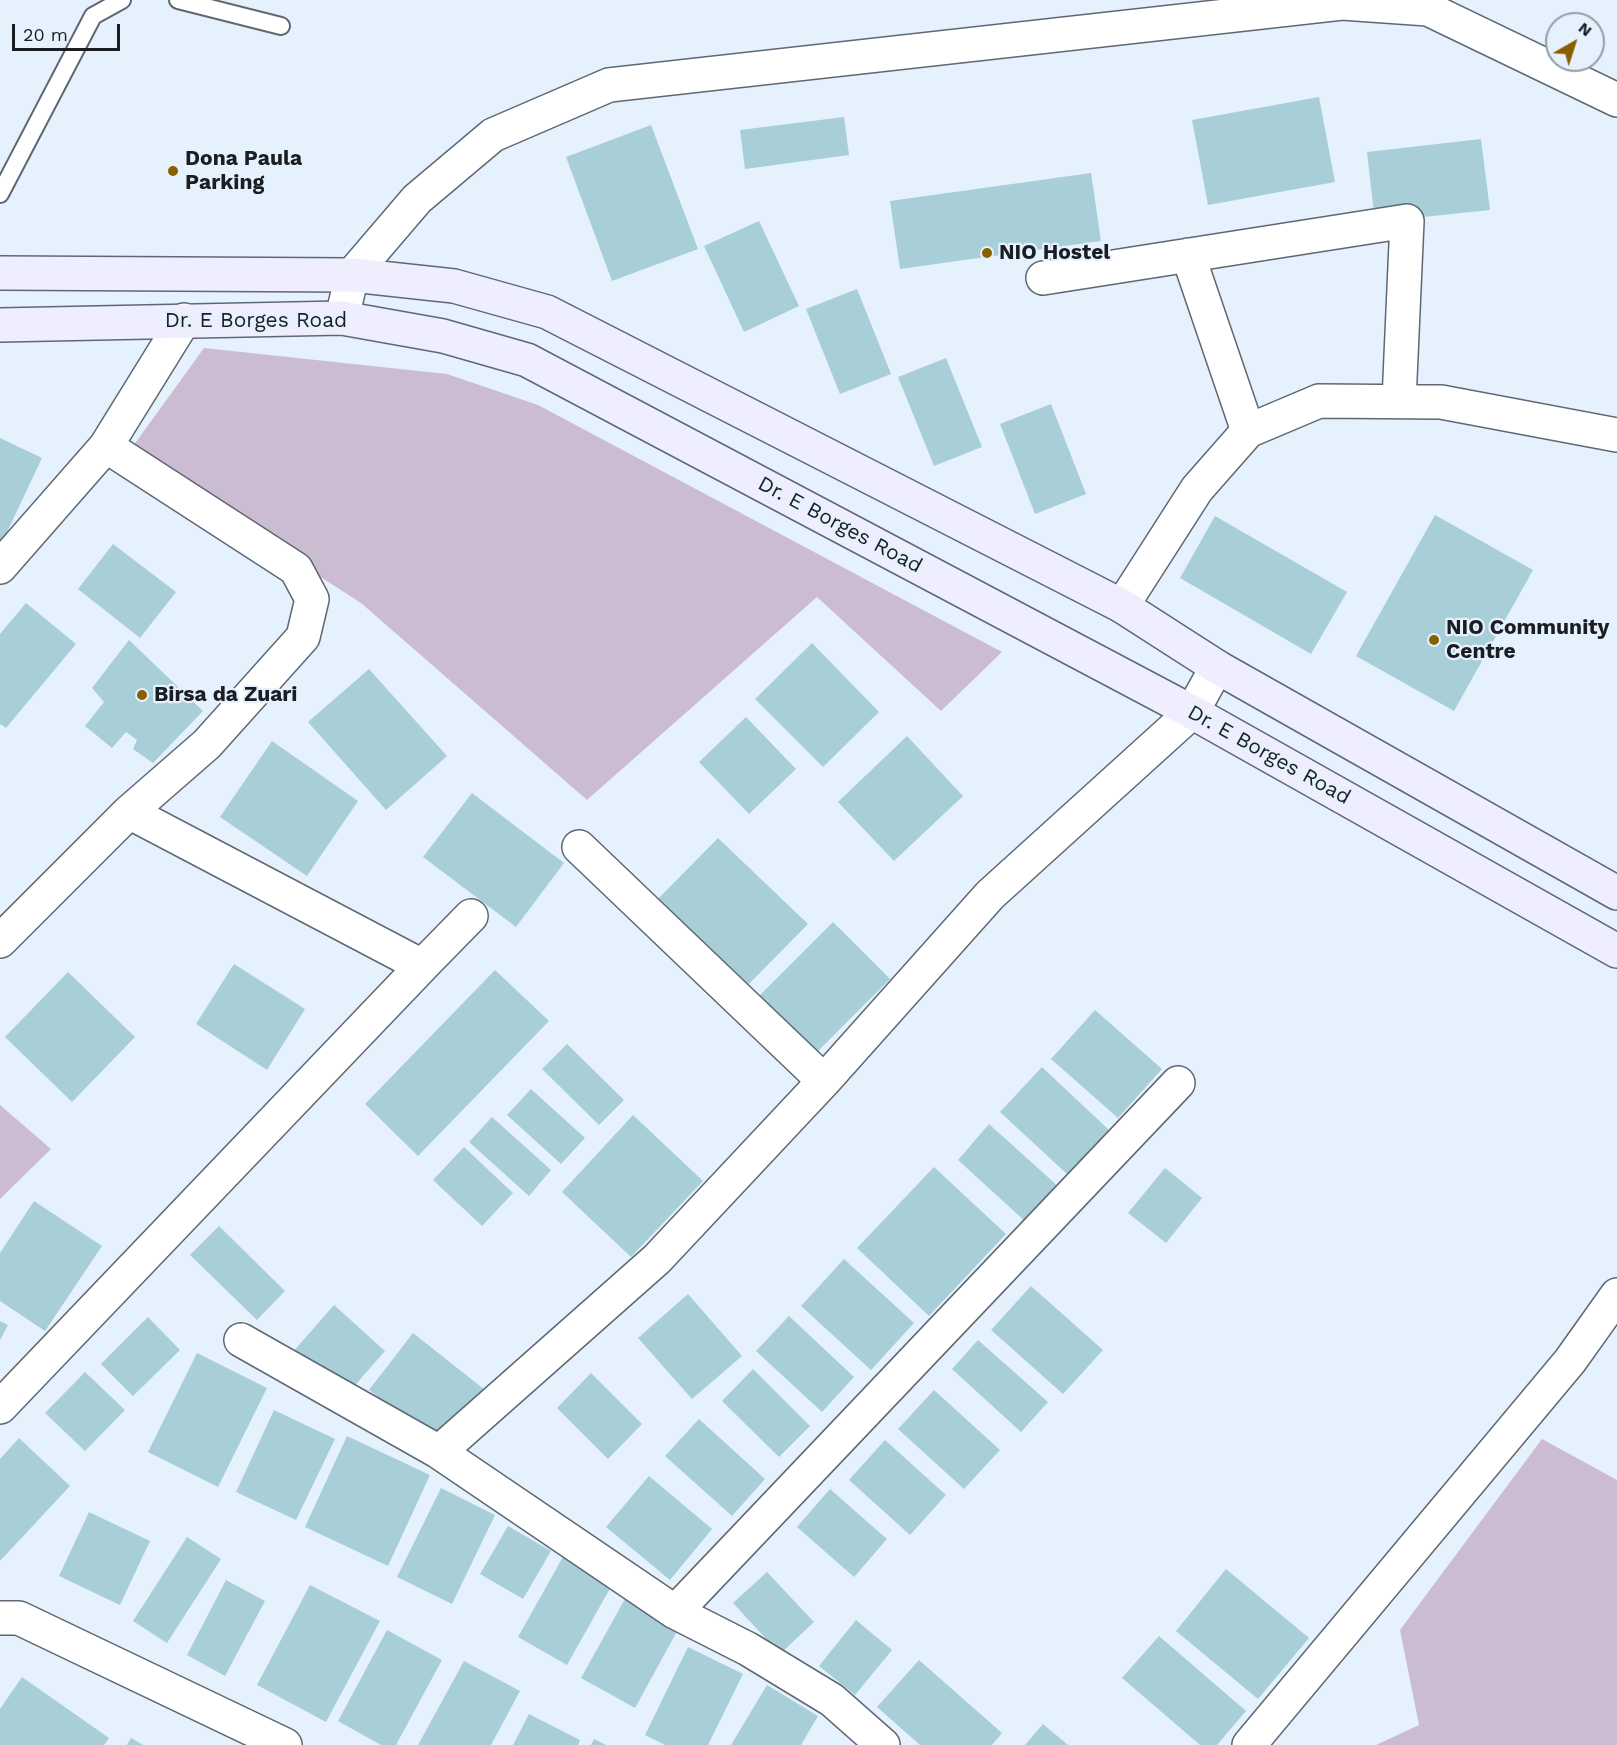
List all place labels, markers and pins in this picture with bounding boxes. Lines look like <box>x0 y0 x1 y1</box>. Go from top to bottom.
place label: Dona Paula Parking <box>185 146 302 196</box>
marker: Dona Paula Parking <box>166 164 180 178</box>
place label: NIO Hostel <box>999 240 1110 266</box>
marker: NIO Hostel <box>980 246 994 260</box>
place label: NIO Community Centre <box>1446 615 1609 665</box>
marker: NIO Community Centre <box>1427 633 1441 647</box>
place label: Birsa da Zuari <box>154 682 297 708</box>
marker: Birsa da Zuari <box>135 688 149 702</box>

